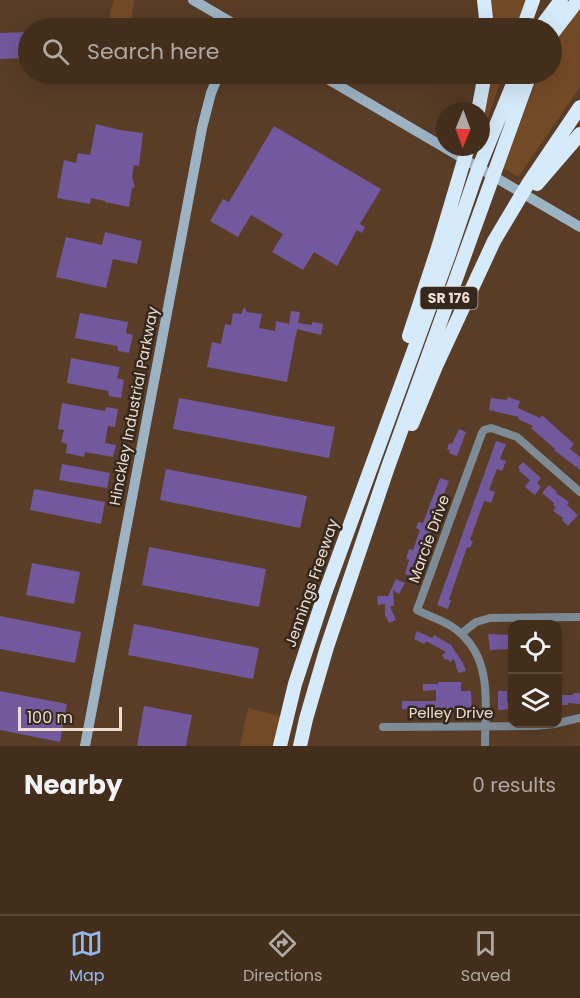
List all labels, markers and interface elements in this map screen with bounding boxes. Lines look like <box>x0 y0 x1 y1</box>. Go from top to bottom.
search box <box>18 18 562 84</box>
icon: search <box>39 35 72 68</box>
text: Search here <box>87 36 220 67</box>
north arrow <box>436 102 490 156</box>
road number: SR 176 <box>420 287 478 309</box>
street label: Hinckley Industrial Parkway <box>104 304 163 507</box>
street label: Marcie Drive <box>403 492 454 586</box>
street label: Jennings Freeway <box>280 515 344 650</box>
map controls <box>508 620 562 728</box>
button: locate <box>508 620 562 674</box>
button: layers <box>508 674 562 728</box>
street label: Pelley Drive <box>409 702 493 723</box>
scale bar <box>18 704 122 732</box>
text: 100 m <box>27 706 73 729</box>
text: Nearby <box>24 767 122 803</box>
text: 0 results <box>472 771 556 799</box>
tab: Map <box>69 927 105 988</box>
tab: Directions <box>243 927 322 988</box>
tab: Saved <box>461 927 511 988</box>

